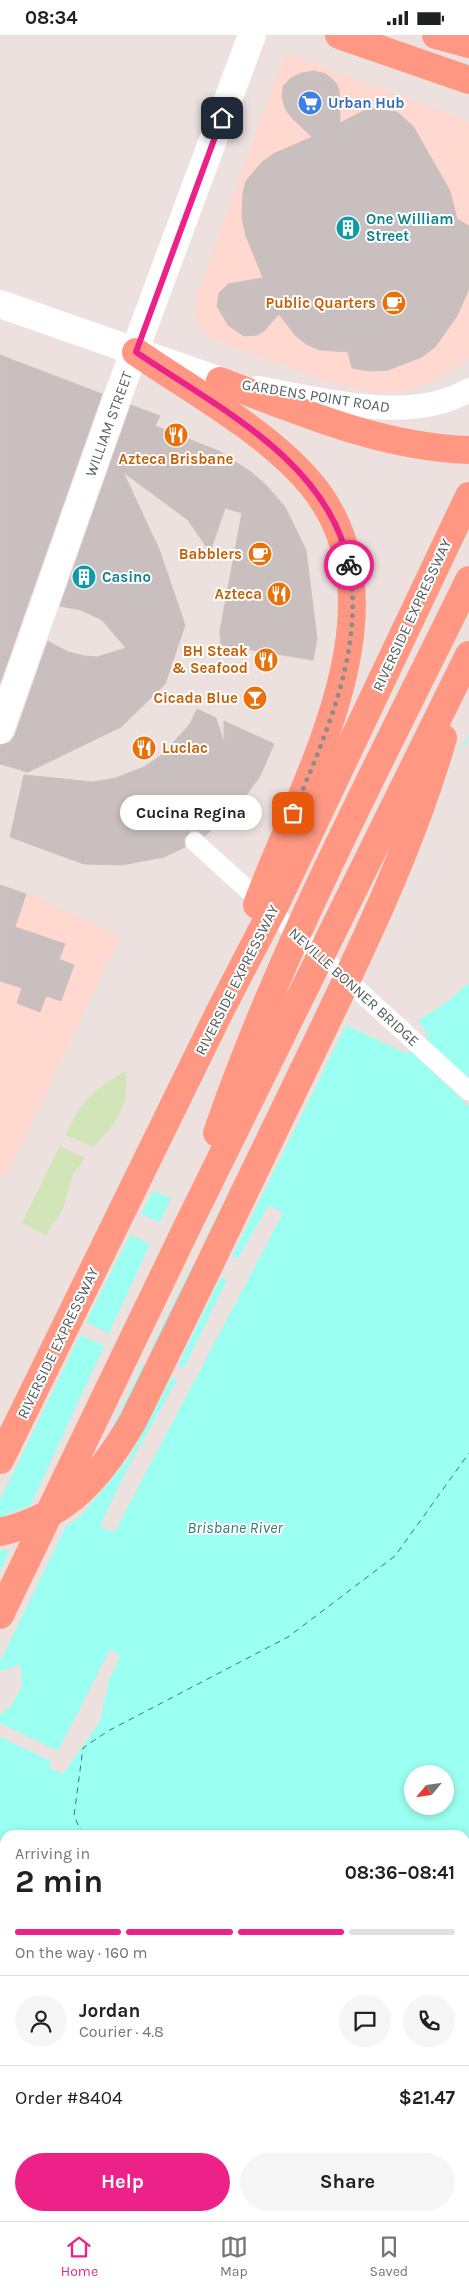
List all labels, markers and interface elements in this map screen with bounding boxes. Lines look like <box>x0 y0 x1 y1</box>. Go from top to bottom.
text: 08:34 <box>25 7 78 29</box>
supermarket icon: Urban Hub <box>297 90 323 116</box>
place label: Urban Hub <box>328 94 405 112</box>
pin <box>201 97 243 139</box>
icon: home <box>208 104 236 132</box>
place label: One William Street <box>366 210 454 245</box>
building icon: One William Street <box>335 215 361 241</box>
cafe icon: Public Quarters <box>381 290 407 316</box>
place label: Public Quarters <box>265 294 376 312</box>
street label: WILLIAM STREET <box>82 368 137 479</box>
street label: GARDENS POINT ROAD <box>241 375 391 417</box>
restaurant icon: Azteca Brisbane <box>163 422 189 448</box>
place label: Azteca Brisbane <box>119 450 233 468</box>
street label: RIVERSIDE EXPRESSWAY <box>369 535 456 694</box>
courier <box>324 540 374 590</box>
cafe icon: Babblers <box>247 541 273 567</box>
place label: Babblers <box>179 545 242 563</box>
icon: bike <box>335 551 363 579</box>
building icon: Casino <box>71 564 97 590</box>
place label: Casino <box>102 568 151 586</box>
restaurant icon: Azteca <box>266 581 292 607</box>
place label: Azteca <box>215 585 262 603</box>
place label: BH Steak & Seafood <box>172 642 248 677</box>
restaurant icon: BH Steak & Seafood <box>253 647 279 673</box>
bar icon: Cicada Blue <box>242 685 268 711</box>
place label: Cicada Blue <box>153 689 238 707</box>
restaurant icon: Luclac <box>131 735 157 761</box>
place label: Luclac <box>162 739 208 757</box>
pin <box>272 792 314 834</box>
callout: Cucina Regina <box>120 795 263 831</box>
icon: bag <box>279 799 307 827</box>
text: Cucina Regina <box>136 803 246 822</box>
street label: RIVERSIDE EXPRESSWAY <box>191 901 283 1058</box>
street label: NEVILLE BONNER BRIDGE <box>285 924 423 1050</box>
street label: RIVERSIDE EXPRESSWAY <box>14 1264 103 1422</box>
water label: Brisbane River <box>187 1518 283 1537</box>
north arrow <box>404 1765 454 1815</box>
map controls <box>404 1765 454 1815</box>
text: Arriving in <box>15 1844 90 1863</box>
text: 08:36–08:41 <box>345 1862 455 1884</box>
text: 2 min <box>15 1863 103 1900</box>
text: On the way · 160 m <box>15 1943 148 1962</box>
button: person <box>15 1995 67 2047</box>
button: chat <box>339 1995 391 2047</box>
button: phone <box>403 1995 455 2047</box>
text: Jordan <box>79 2000 140 2022</box>
text: Courier · 4.8 <box>79 2022 164 2041</box>
text: Order #8404 <box>15 2087 123 2109</box>
text: $21.47 <box>399 2087 455 2109</box>
button: Help <box>15 2153 230 2211</box>
button: Share <box>240 2153 455 2211</box>
tab: Home <box>61 2233 98 2280</box>
tab: Map <box>220 2233 248 2280</box>
tab: Saved <box>369 2233 408 2280</box>

